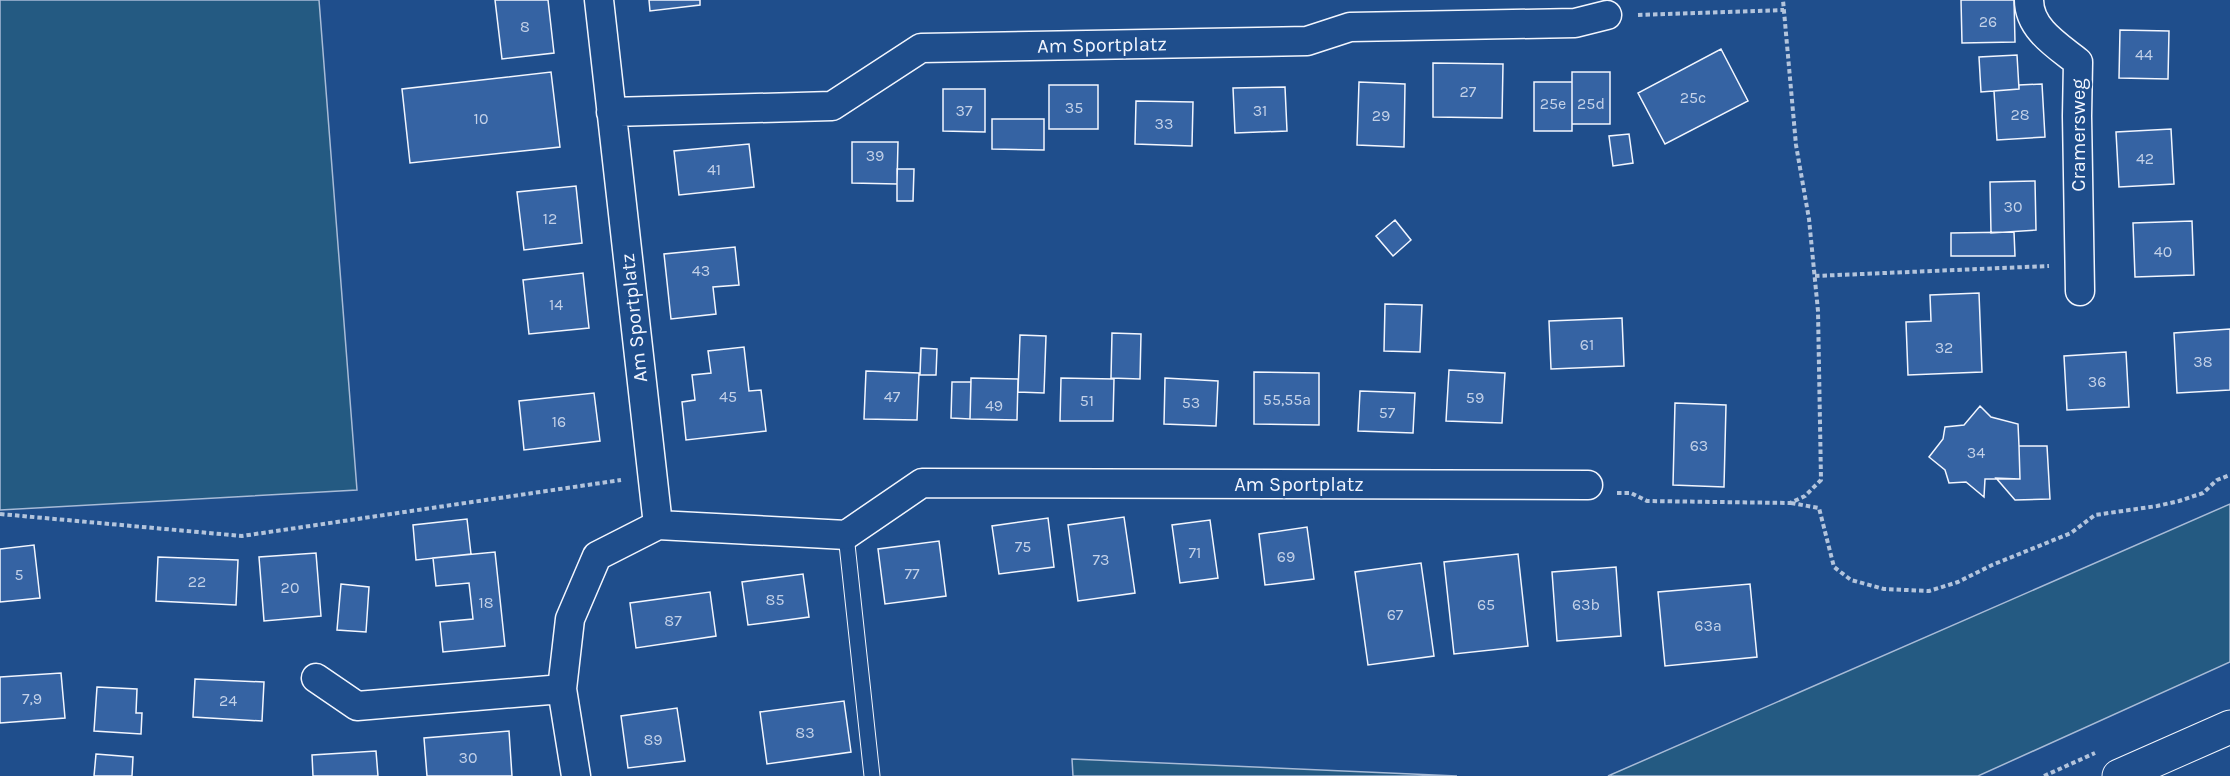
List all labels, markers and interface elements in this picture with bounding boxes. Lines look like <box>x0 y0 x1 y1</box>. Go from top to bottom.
house number: 26 <box>1979 12 1997 31</box>
house number: 8 <box>520 17 530 36</box>
street label: Am Sportplatz <box>1037 32 1167 58</box>
house number: 44 <box>2135 45 2153 64</box>
street label: Cramersweg <box>2067 78 2090 192</box>
house number: 27 <box>1460 82 1477 101</box>
house number: 25c <box>1680 88 1706 107</box>
house number: 25e <box>1540 94 1566 113</box>
house number: 25d <box>1577 94 1605 113</box>
house number: 35 <box>1065 98 1083 117</box>
house number: 37 <box>956 101 973 120</box>
house number: 31 <box>1253 101 1267 120</box>
house number: 28 <box>2010 105 2030 124</box>
house number: 29 <box>1372 106 1390 125</box>
house number: 10 <box>474 109 488 128</box>
house number: 33 <box>1155 114 1173 133</box>
house number: 39 <box>866 146 884 165</box>
house number: 42 <box>2136 149 2154 168</box>
house number: 41 <box>707 160 721 179</box>
house number: 30 <box>2004 197 2022 216</box>
house number: 12 <box>543 209 557 228</box>
house number: 40 <box>2154 242 2172 261</box>
street label: Am Sportplatz <box>616 252 652 384</box>
house number: 43 <box>692 261 710 280</box>
house number: 14 <box>549 295 563 314</box>
house number: 61 <box>1580 335 1594 354</box>
house number: 32 <box>1935 338 1953 357</box>
house number: 38 <box>2193 352 2213 371</box>
house number: 36 <box>2088 372 2106 391</box>
house number: 45 <box>719 387 737 406</box>
house number: 47 <box>884 387 901 406</box>
house number: 59 <box>1466 388 1484 407</box>
house number: 55,55a <box>1263 390 1311 409</box>
house number: 51 <box>1080 391 1094 410</box>
house number: 53 <box>1182 393 1200 412</box>
house number: 49 <box>985 396 1003 415</box>
house number: 57 <box>1379 403 1396 422</box>
house number: 16 <box>552 412 566 431</box>
house number: 63 <box>1690 436 1708 455</box>
house number: 34 <box>1967 443 1985 462</box>
street label: Am Sportplatz <box>1234 473 1364 496</box>
house number: 75 <box>1015 537 1031 556</box>
house number: 71 <box>1189 543 1201 562</box>
house number: 69 <box>1277 547 1295 566</box>
house number: 73 <box>1093 550 1109 569</box>
house number: 77 <box>904 564 920 583</box>
house number: 5 <box>14 565 24 584</box>
house number: 22 <box>188 572 206 591</box>
house number: 20 <box>281 578 299 597</box>
house number: 85 <box>766 590 784 609</box>
house number: 18 <box>478 593 494 612</box>
house number: 65 <box>1477 595 1495 614</box>
house number: 63b <box>1572 595 1600 614</box>
house number: 67 <box>1387 605 1404 624</box>
house number: 87 <box>664 611 682 630</box>
house number: 63a <box>1694 616 1722 635</box>
house number: 7,9 <box>22 689 42 708</box>
house number: 24 <box>219 691 237 710</box>
house number: 83 <box>795 723 815 742</box>
house number: 89 <box>643 730 663 749</box>
house number: 30 <box>459 748 477 767</box>

